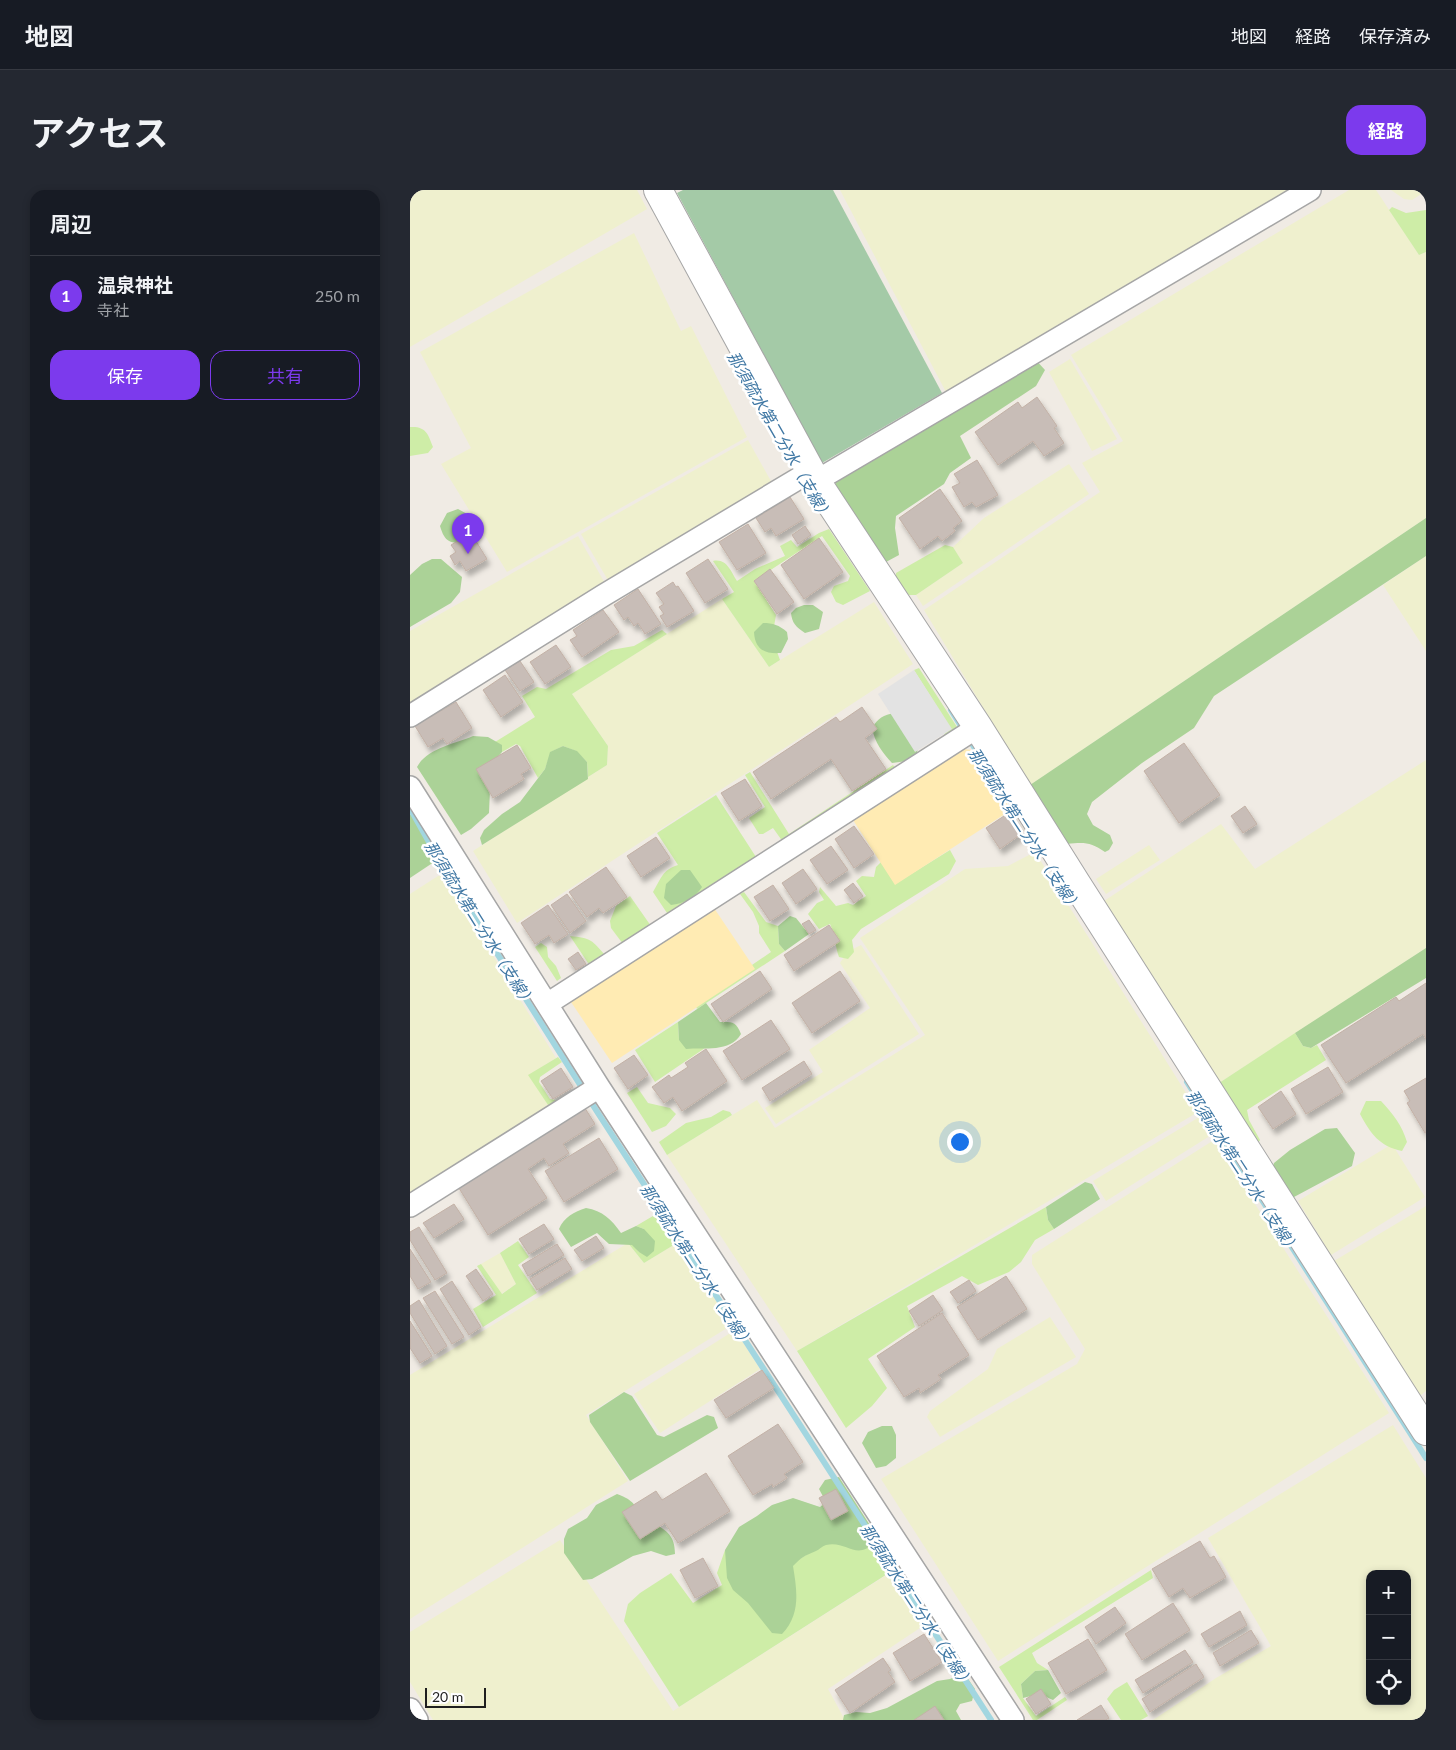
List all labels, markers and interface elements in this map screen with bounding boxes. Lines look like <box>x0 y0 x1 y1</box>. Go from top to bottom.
text: 地図 <box>25 21 73 50</box>
text: 地図 <box>1231 25 1267 47</box>
text: 経路 <box>1295 25 1331 47</box>
text: 保存済み <box>1359 25 1431 47</box>
button: 経路 <box>1346 105 1426 155</box>
text: アクセス <box>30 111 168 153</box>
text: 周辺 <box>50 211 92 236</box>
text: 温泉神社 <box>97 273 173 296</box>
text: 1 <box>61 286 71 305</box>
text: 250 m <box>315 286 360 305</box>
text: 寺社 <box>97 300 129 319</box>
water label: 那須疏水第二分水（支線） <box>724 348 837 524</box>
button: 保存 <box>50 350 200 400</box>
button: 共有 <box>210 350 360 400</box>
pin: 1 <box>452 513 484 554</box>
water label: 那須疏水第二分水（支線） <box>965 744 1086 915</box>
water label: 那須疏水第二分水（支線） <box>421 837 539 1010</box>
water label: 那須疏水第二分水（支線） <box>1183 1086 1304 1257</box>
your location <box>947 1129 973 1155</box>
water label: 那須疏水第二分水（支線） <box>637 1180 758 1351</box>
water label: 那須疏水第二分水（支線） <box>857 1520 978 1691</box>
map controls <box>1366 1570 1411 1705</box>
button: + <box>1366 1570 1411 1615</box>
button: − <box>1366 1615 1411 1660</box>
button: locate <box>1366 1660 1411 1705</box>
scale bar <box>425 1685 486 1708</box>
text: 20 m <box>432 1688 463 1705</box>

